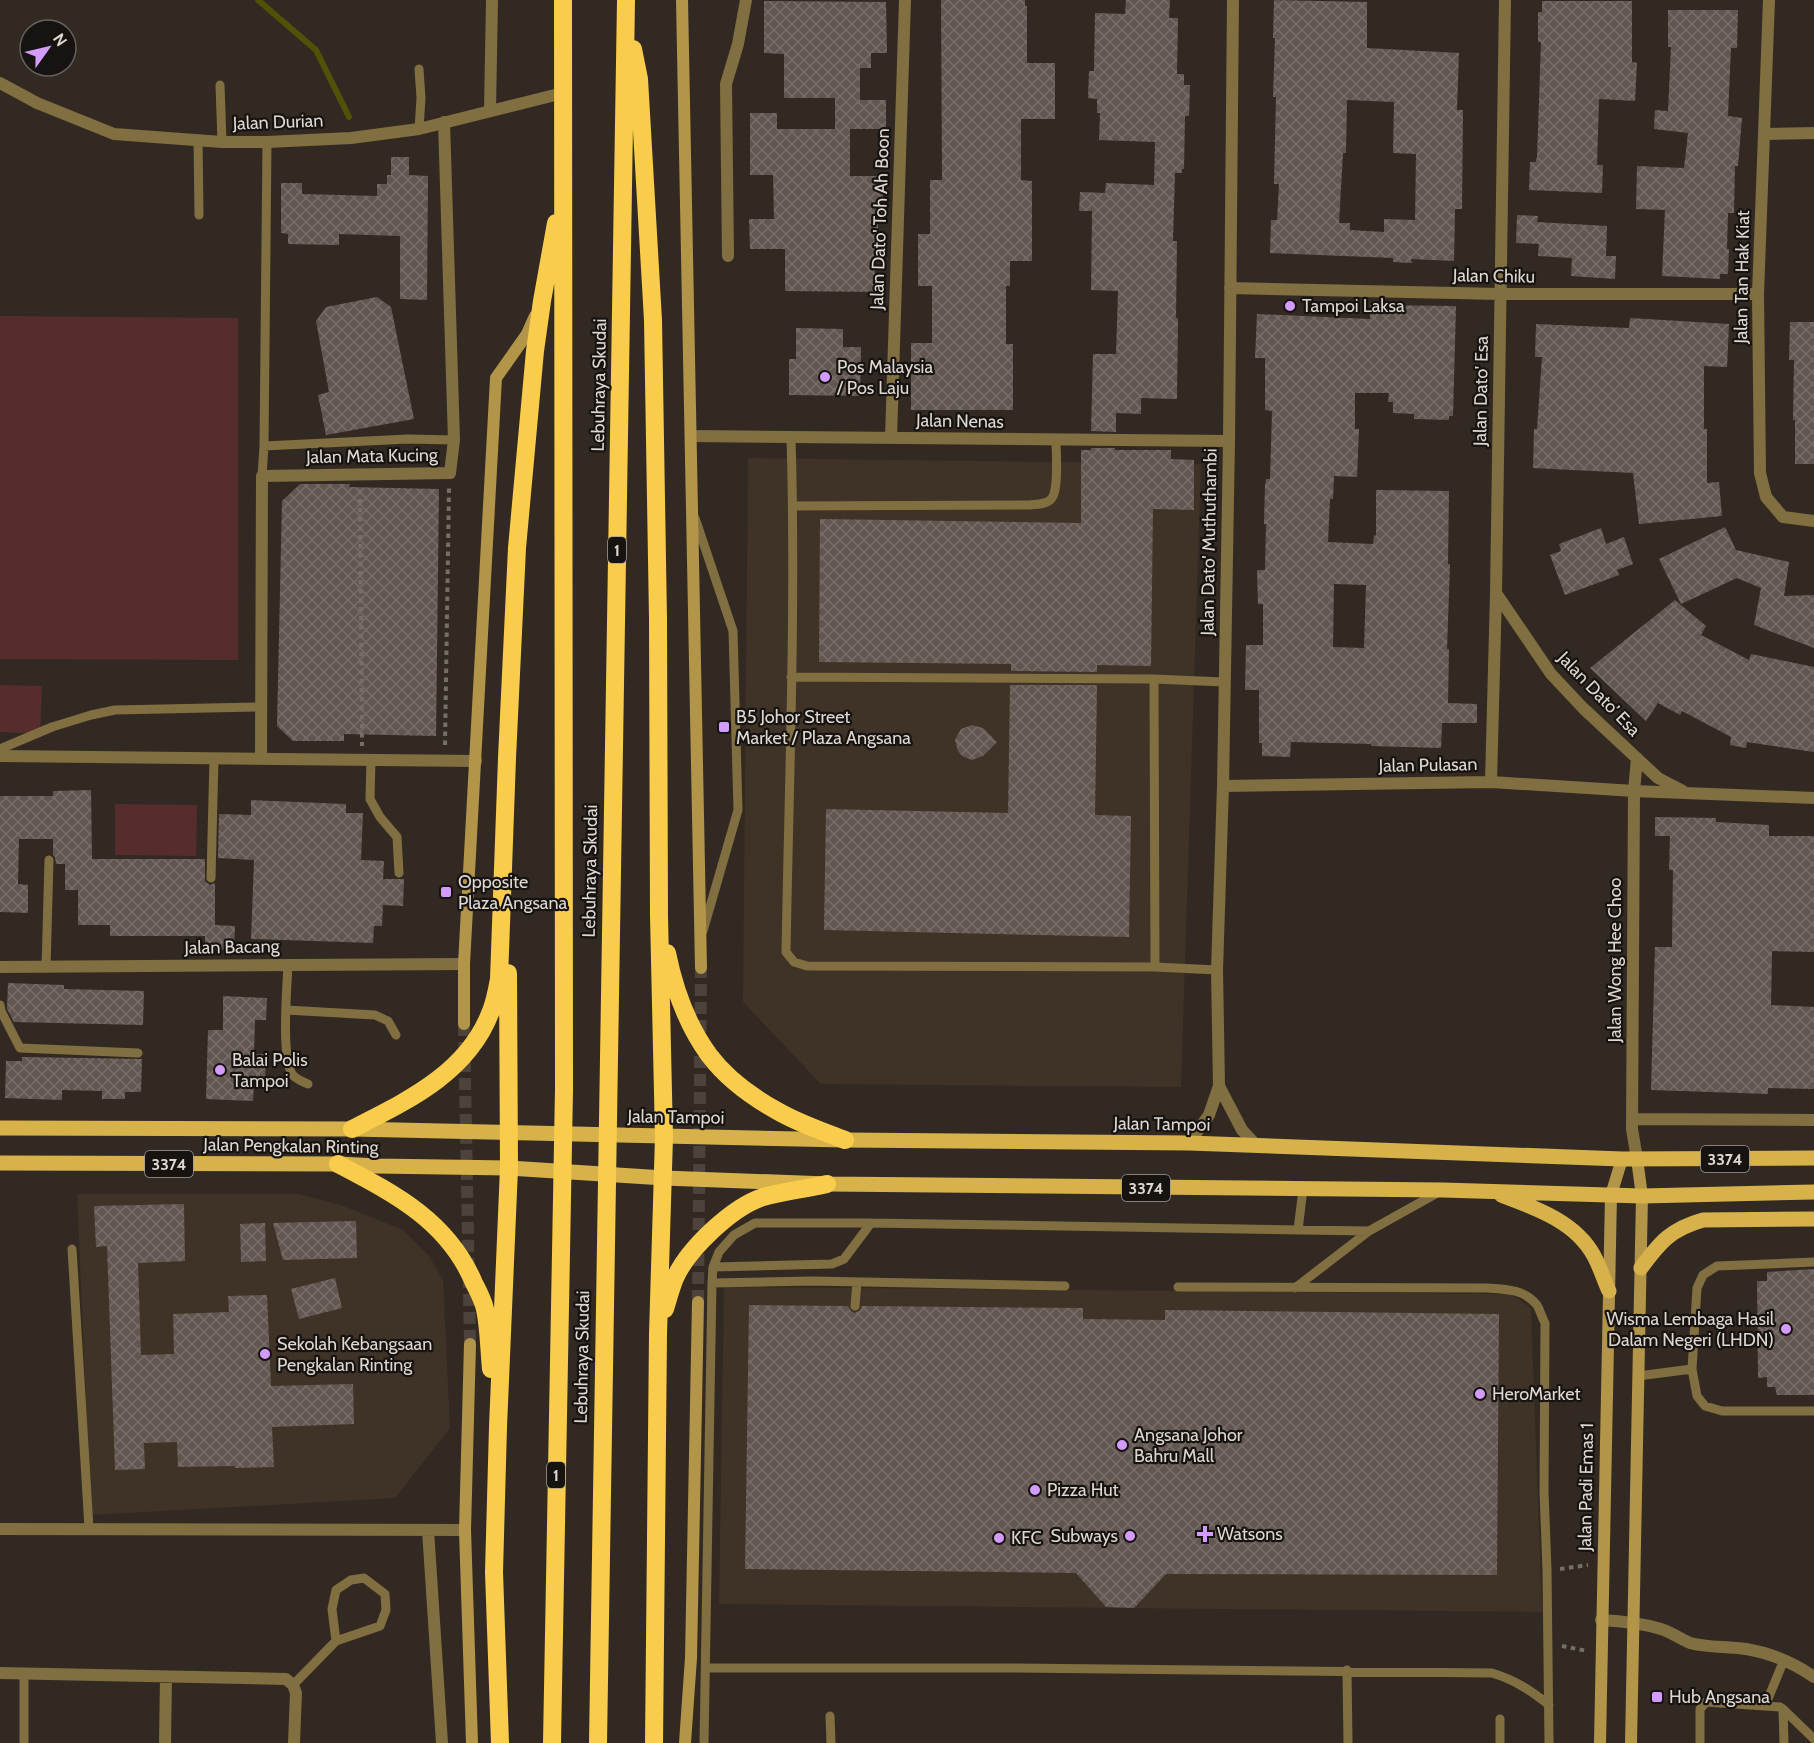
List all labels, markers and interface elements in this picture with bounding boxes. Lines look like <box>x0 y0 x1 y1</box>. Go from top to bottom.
north arrow <box>18 18 78 78</box>
text: N <box>49 30 71 50</box>
street label: Jalan Durian <box>231 109 324 135</box>
street label: Jalan Dato' Toh Ah Boon <box>866 128 894 311</box>
street label: Jalan Tan Hak Kiat <box>1730 210 1754 345</box>
street label: Jalan Chiku <box>1452 264 1535 288</box>
place label: Tampoi Laksa <box>1302 295 1405 317</box>
marker: Tampoi Laksa <box>1283 299 1297 313</box>
street label: Lebuhraya Skudai <box>587 318 611 452</box>
street label: Jalan Dato' Esa <box>1469 335 1493 447</box>
place label: Pos Malaysia / Pos Laju <box>836 356 933 399</box>
marker: Pos Malaysia / Pos Laju <box>818 370 832 384</box>
street label: Jalan Nenas <box>915 409 1004 433</box>
street label: Jalan Mata Kucing <box>305 444 439 468</box>
street label: Jalan Dato' Muthuthambi <box>1196 448 1222 637</box>
road number: 1 <box>608 537 626 563</box>
street label: Jalan Dato’ Esa <box>1552 646 1645 741</box>
place label: B5 Johor Street Market / Plaza Angsana <box>736 706 911 749</box>
marker: B5 Johor Street Market / Plaza Angsana <box>717 720 731 734</box>
street label: Jalan Pulasan <box>1377 753 1478 777</box>
street label: Lebuhraya Skudai <box>578 804 602 938</box>
place label: Opposite Plaza Angsana <box>458 871 568 914</box>
street label: Jalan Wong Hee Choo <box>1604 877 1626 1043</box>
marker: Opposite Plaza Angsana <box>439 885 453 899</box>
street label: Jalan Bacang <box>183 935 281 959</box>
place label: Balai Polis Tampoi <box>232 1049 308 1092</box>
marker: Balai Polis Tampoi <box>213 1063 227 1077</box>
street label: Jalan Tampoi <box>626 1105 725 1129</box>
street label: Jalan Tampoi <box>1112 1112 1211 1136</box>
street label: Jalan Pengkalan Rinting <box>202 1133 380 1159</box>
road number: 3374 <box>1701 1146 1749 1172</box>
road number: 3374 <box>145 1151 193 1177</box>
road number: 3374 <box>1122 1175 1170 1201</box>
street label: Lebuhraya Skudai <box>570 1290 594 1424</box>
place label: Wisma Lembaga Hasil Dalam Negeri (LHDN) <box>1607 1308 1775 1351</box>
marker: Wisma Lembaga Hasil Dalam Negeri (LHDN) <box>1779 1322 1793 1336</box>
place label: Sekolah Kebangsaan Pengkalan Rinting <box>277 1333 432 1376</box>
marker: Sekolah Kebangsaan Pengkalan Rinting <box>258 1347 272 1361</box>
place label: HeroMarket <box>1492 1383 1581 1405</box>
marker: HeroMarket <box>1473 1387 1487 1401</box>
street label: Jalan Padi Emas 1 <box>1574 1423 1598 1552</box>
place label: Angsana Johor Bahru Mall <box>1134 1424 1243 1467</box>
marker: Angsana Johor Bahru Mall <box>1115 1438 1129 1452</box>
road number: 1 <box>547 1462 565 1488</box>
place label: Pizza Hut <box>1047 1479 1119 1501</box>
marker: Pizza Hut <box>1028 1483 1042 1497</box>
place label: Watsons <box>1217 1523 1283 1545</box>
place label: Subways <box>1051 1525 1118 1547</box>
place label: KFC <box>1011 1527 1042 1549</box>
marker: Watsons <box>1198 1527 1212 1541</box>
marker: Subways <box>1123 1529 1137 1543</box>
marker: KFC <box>992 1531 1006 1545</box>
place label: Hub Angsana <box>1669 1686 1770 1708</box>
marker: Hub Angsana <box>1650 1690 1664 1704</box>

